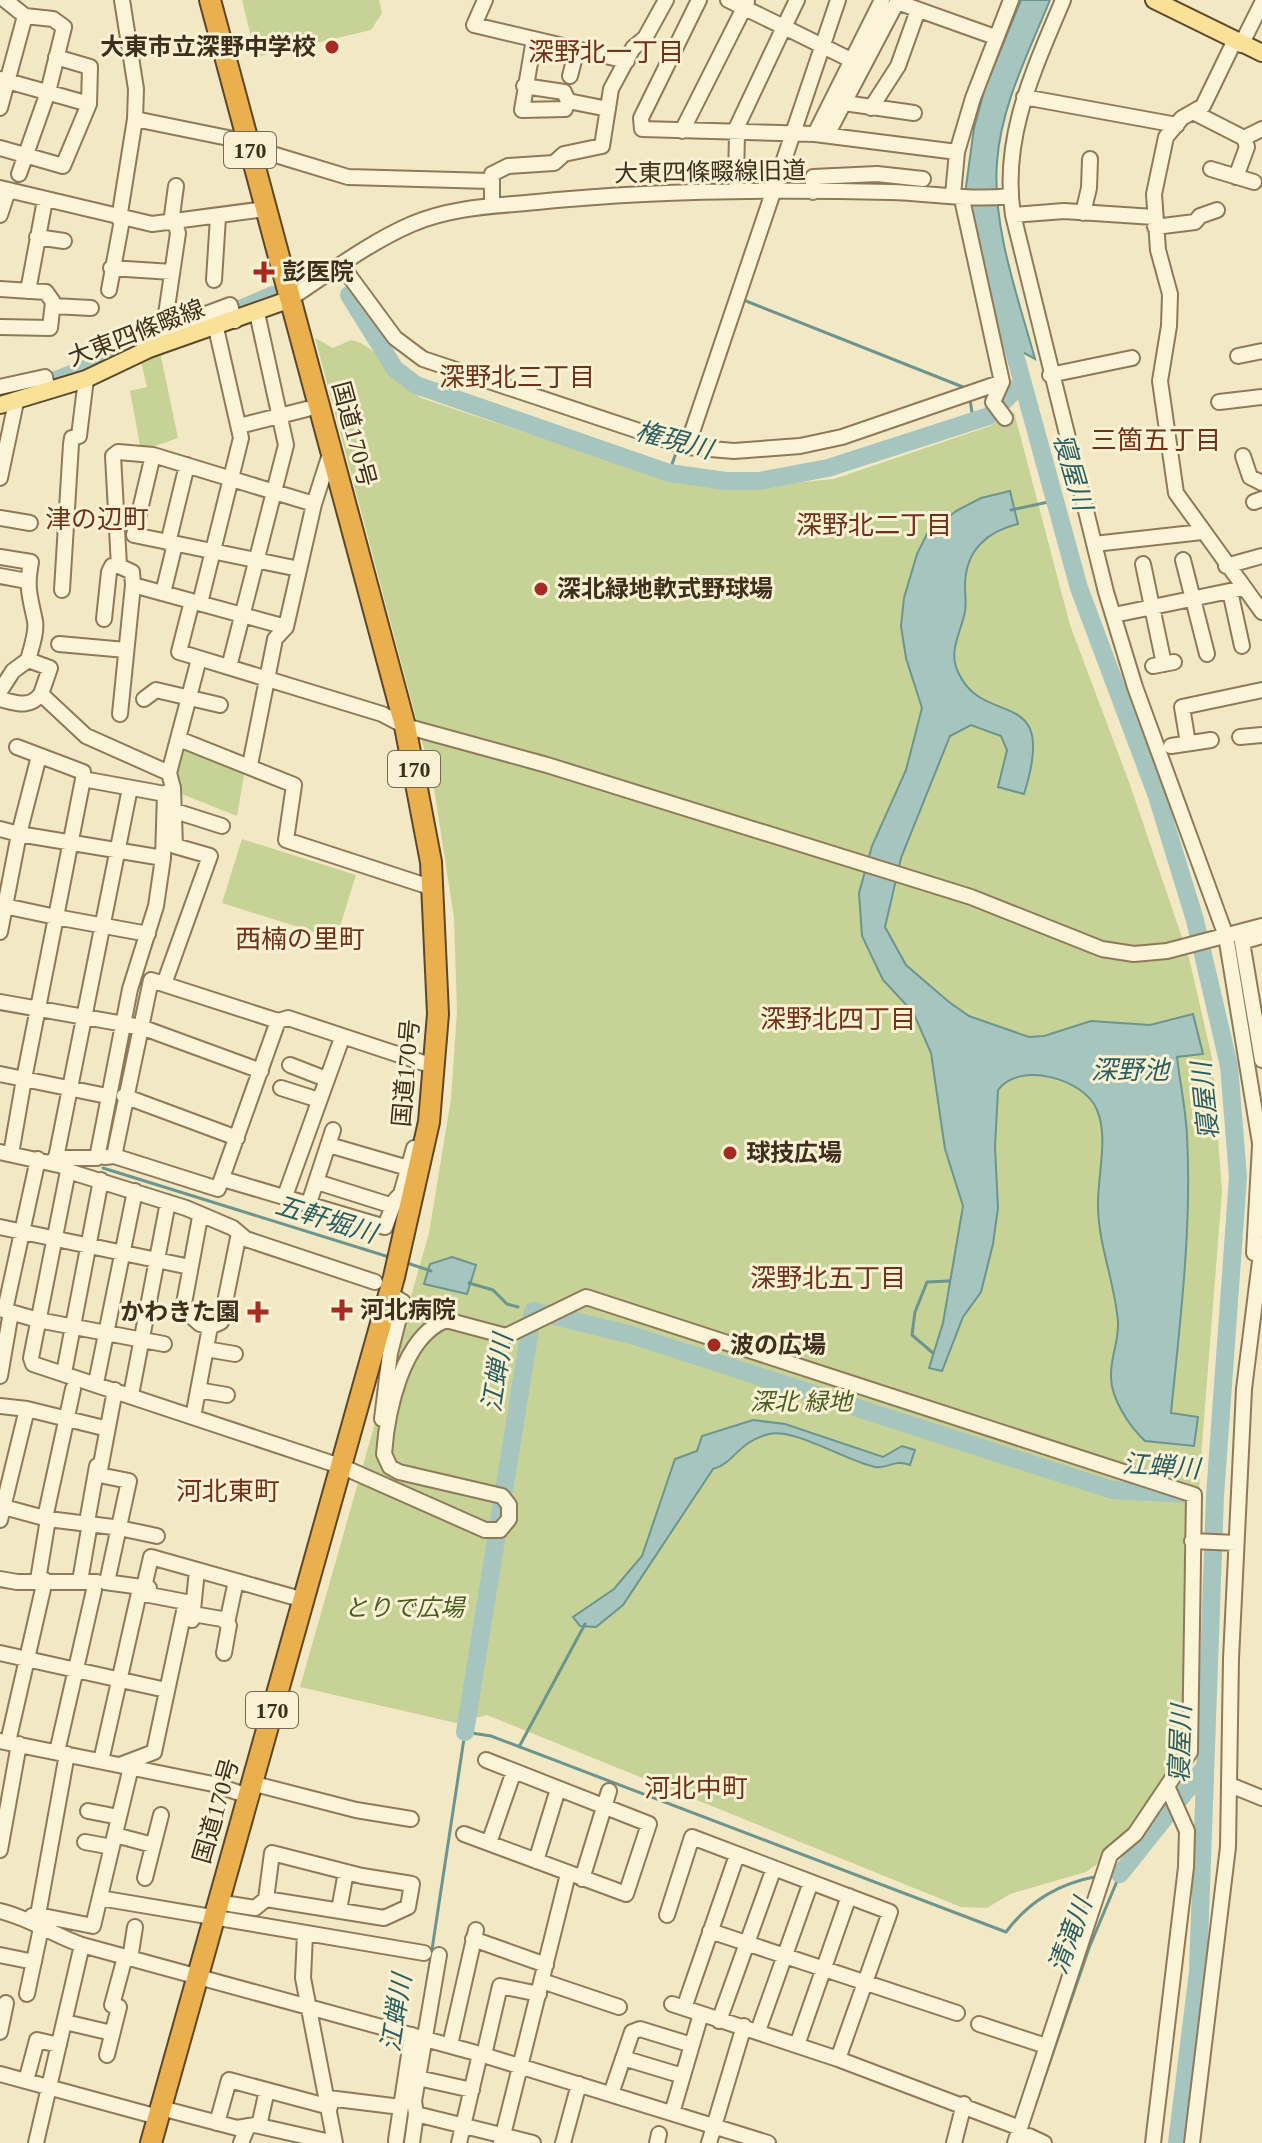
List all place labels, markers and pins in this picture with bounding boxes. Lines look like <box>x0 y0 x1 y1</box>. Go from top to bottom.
place label: 大東市立深野中学校 <box>100 34 316 60</box>
marker: 大東市立深野中学校 <box>323 38 341 56</box>
place label: 彭医院 <box>282 259 354 285</box>
marker: 彭医院 <box>253 261 275 283</box>
place label: 深北緑地軟式野球場 <box>557 576 773 602</box>
marker: 深北緑地軟式野球場 <box>532 580 550 598</box>
place label: 球技広場 <box>746 1140 842 1166</box>
marker: 球技広場 <box>721 1144 739 1162</box>
place label: 河北病院 <box>360 1297 456 1323</box>
place label: かわきた園 <box>120 1299 240 1325</box>
marker: 河北病院 <box>331 1299 353 1321</box>
marker: かわきた園 <box>247 1301 269 1323</box>
place label: 波の広場 <box>730 1332 826 1358</box>
marker: 波の広場 <box>705 1336 723 1354</box>

